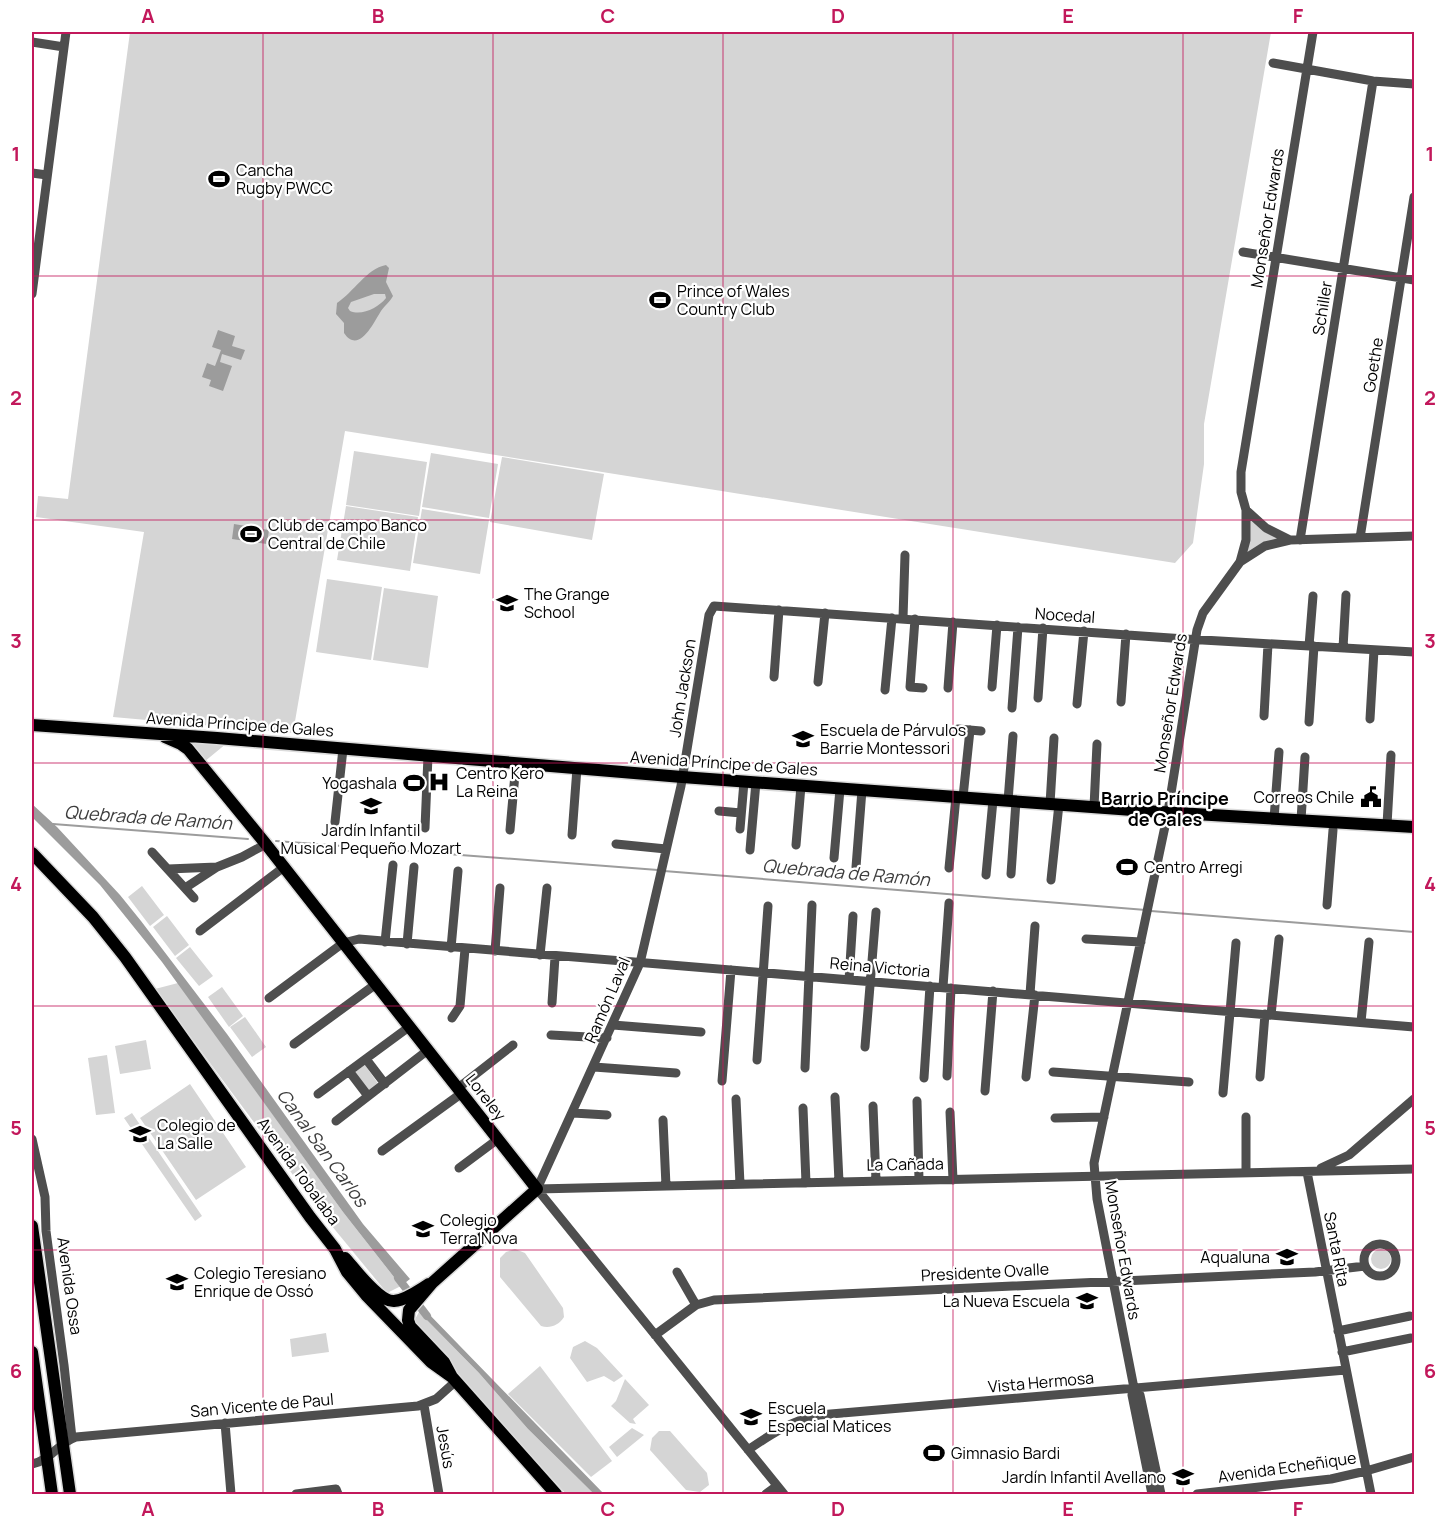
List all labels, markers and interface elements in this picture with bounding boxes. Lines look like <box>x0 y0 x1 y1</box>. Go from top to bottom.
text: A <box>141 2 155 29</box>
text: B <box>372 2 385 29</box>
text: C <box>601 2 615 29</box>
text: D <box>831 2 845 29</box>
text: E <box>1062 2 1074 29</box>
text: F <box>1293 2 1304 29</box>
text: 1 <box>12 140 20 167</box>
text: 1 <box>1426 140 1434 167</box>
street label: Monseñor Edwards <box>1245 147 1289 289</box>
place label: Cancha Rugby PWCC <box>236 159 333 199</box>
sports icon: Cancha Rugby PWCC <box>207 167 231 191</box>
street label: Schiller <box>1307 279 1337 337</box>
place label: Prince of Wales Country Club <box>677 280 790 320</box>
sports icon: Prince of Wales Country Club <box>648 288 672 312</box>
street label: Goethe <box>1358 336 1388 394</box>
text: 2 <box>10 384 22 411</box>
text: 2 <box>1424 384 1436 411</box>
place label: Club de campo Banco Central de Chile <box>268 514 427 554</box>
sports icon: Club de campo Banco Central de Chile <box>239 522 263 546</box>
place label: The Grange School <box>524 583 610 623</box>
school or university icon: The Grange School <box>495 591 519 615</box>
street label: Nocedal <box>1034 602 1096 628</box>
text: 3 <box>10 627 22 654</box>
text: 3 <box>1424 627 1436 654</box>
street label: Monseñor Edwards <box>1148 632 1192 774</box>
street label: John Jackson <box>663 637 701 739</box>
street label: Avenida Príncipe de Gales <box>146 706 334 742</box>
place label: Escuela de Párvulos Barrie Montessori <box>820 719 966 759</box>
school or university icon: Escuela de Párvulos Barrie Montessori <box>791 727 815 751</box>
street label: Avenida Príncipe de Gales <box>630 745 818 781</box>
place label: Centro Kero La Reina <box>456 762 544 802</box>
hospital icon: Centro Kero La Reina <box>427 770 451 794</box>
sports icon: Yogashala <box>402 771 426 795</box>
place label: Yogashala <box>322 772 397 794</box>
public building icon: Correos Chile <box>1359 785 1383 809</box>
district label: Barrio Príncipe de Gales <box>1101 786 1229 831</box>
place label: Correos Chile <box>1254 786 1354 808</box>
school or university icon: Jardín Infantil Musical Pequeño Mozart <box>359 794 383 818</box>
water label: Quebrada de Ramón <box>63 799 234 835</box>
place label: Jardín Infantil Musical Pequeño Mozart <box>281 819 461 859</box>
water label: Quebrada de Ramón <box>761 853 932 891</box>
sports icon: Centro Arregi <box>1115 855 1139 879</box>
place label: Centro Arregi <box>1144 856 1243 878</box>
text: 4 <box>10 870 22 897</box>
text: 4 <box>1424 870 1436 897</box>
street label: Reina Victoria <box>829 952 931 982</box>
street label: Ramón Laval <box>579 954 635 1046</box>
street label: Loreley <box>461 1069 512 1125</box>
water label: Canal San Carlos <box>272 1084 375 1212</box>
street label: Avenida Tobalaba <box>252 1113 346 1229</box>
text: 5 <box>10 1114 22 1141</box>
place label: Colegio de La Salle <box>157 1114 236 1154</box>
text: 5 <box>1424 1114 1436 1141</box>
school or university icon: Colegio de La Salle <box>128 1122 152 1146</box>
street label: La Cañada <box>866 1152 944 1176</box>
street label: Monseñor Edwards <box>1100 1179 1146 1321</box>
place label: Colegio Terra Nova <box>440 1209 518 1249</box>
street label: Santa Rita <box>1319 1210 1355 1288</box>
school or university icon: Colegio Terra Nova <box>411 1217 435 1241</box>
street label: Avenida Ossa <box>52 1236 88 1336</box>
school or university icon: Aqualuna <box>1275 1245 1299 1269</box>
place label: Aqualuna <box>1200 1246 1270 1268</box>
street label: Presidente Ovalle <box>920 1258 1050 1286</box>
place label: Colegio Teresiano Enrique de Ossó <box>194 1262 326 1302</box>
school or university icon: Colegio Teresiano Enrique de Ossó <box>165 1270 189 1294</box>
school or university icon: La Nueva Escuela <box>1075 1289 1099 1313</box>
place label: La Nueva Escuela <box>943 1290 1070 1312</box>
text: 6 <box>10 1357 22 1384</box>
text: 6 <box>1424 1357 1436 1384</box>
street label: Vista Hermosa <box>987 1366 1095 1398</box>
street label: San Vicente de Paul <box>189 1388 335 1422</box>
place label: Escuela Especial Matices <box>768 1397 891 1437</box>
school or university icon: Escuela Especial Matices <box>739 1405 763 1429</box>
street label: Jesús <box>431 1424 461 1470</box>
sports icon: Gimnasio Bardi <box>922 1441 946 1465</box>
place label: Gimnasio Bardi <box>951 1442 1060 1464</box>
street label: Avenida Echeñique <box>1216 1446 1358 1488</box>
school or university icon: Jardín Infantil Avellano <box>1171 1465 1195 1489</box>
place label: Jardín Infantil Avellano <box>1002 1466 1166 1488</box>
text: A <box>141 1495 155 1522</box>
text: B <box>372 1495 385 1522</box>
text: C <box>601 1495 615 1522</box>
text: D <box>831 1495 845 1522</box>
text: E <box>1062 1495 1074 1522</box>
text: F <box>1293 1495 1304 1522</box>

